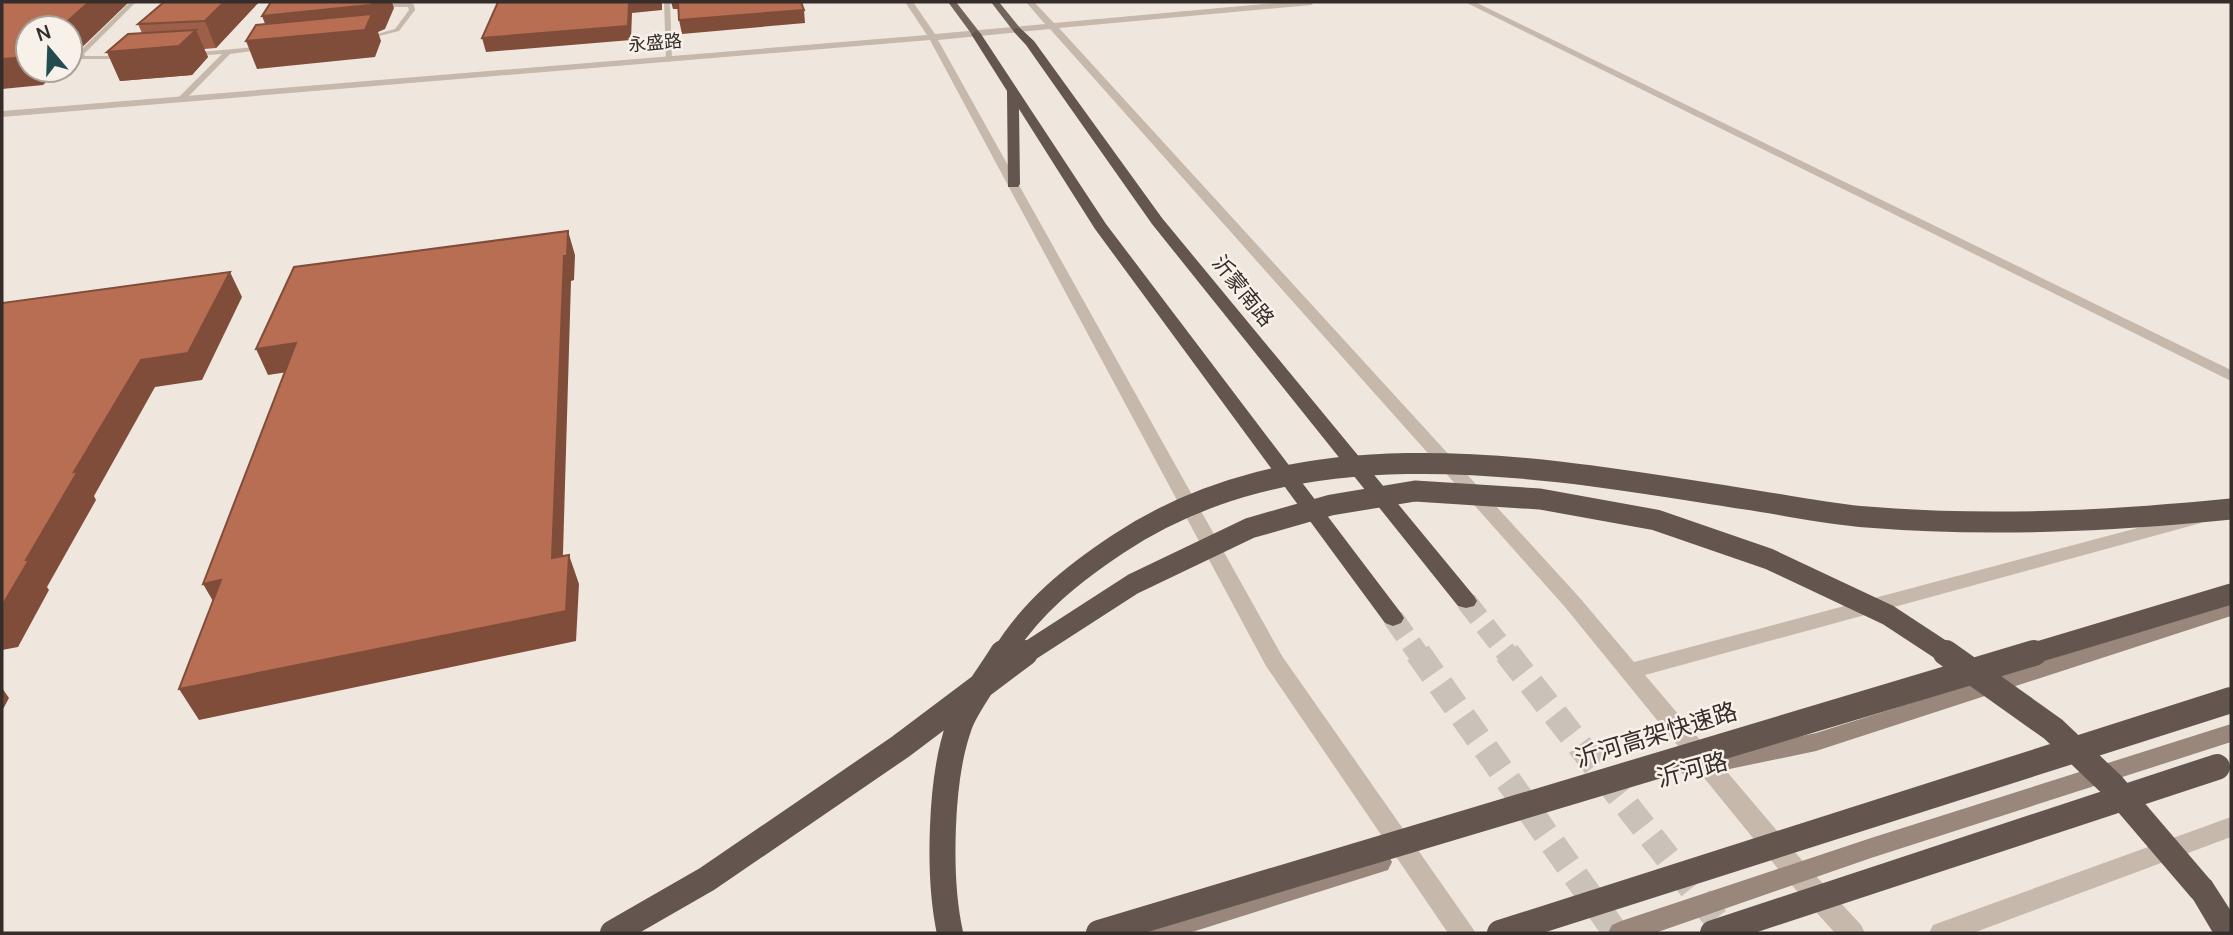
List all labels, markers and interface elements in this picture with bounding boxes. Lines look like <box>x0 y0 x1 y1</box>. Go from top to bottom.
north arrow <box>14 14 84 84</box>
text: N <box>33 18 54 47</box>
street label: 永盛路 <box>627 28 683 56</box>
street label: 沂蒙南路 <box>1206 249 1281 332</box>
street label: 沂河高架快速路 <box>1570 693 1741 774</box>
street label: 沂河路 <box>1653 743 1731 794</box>

